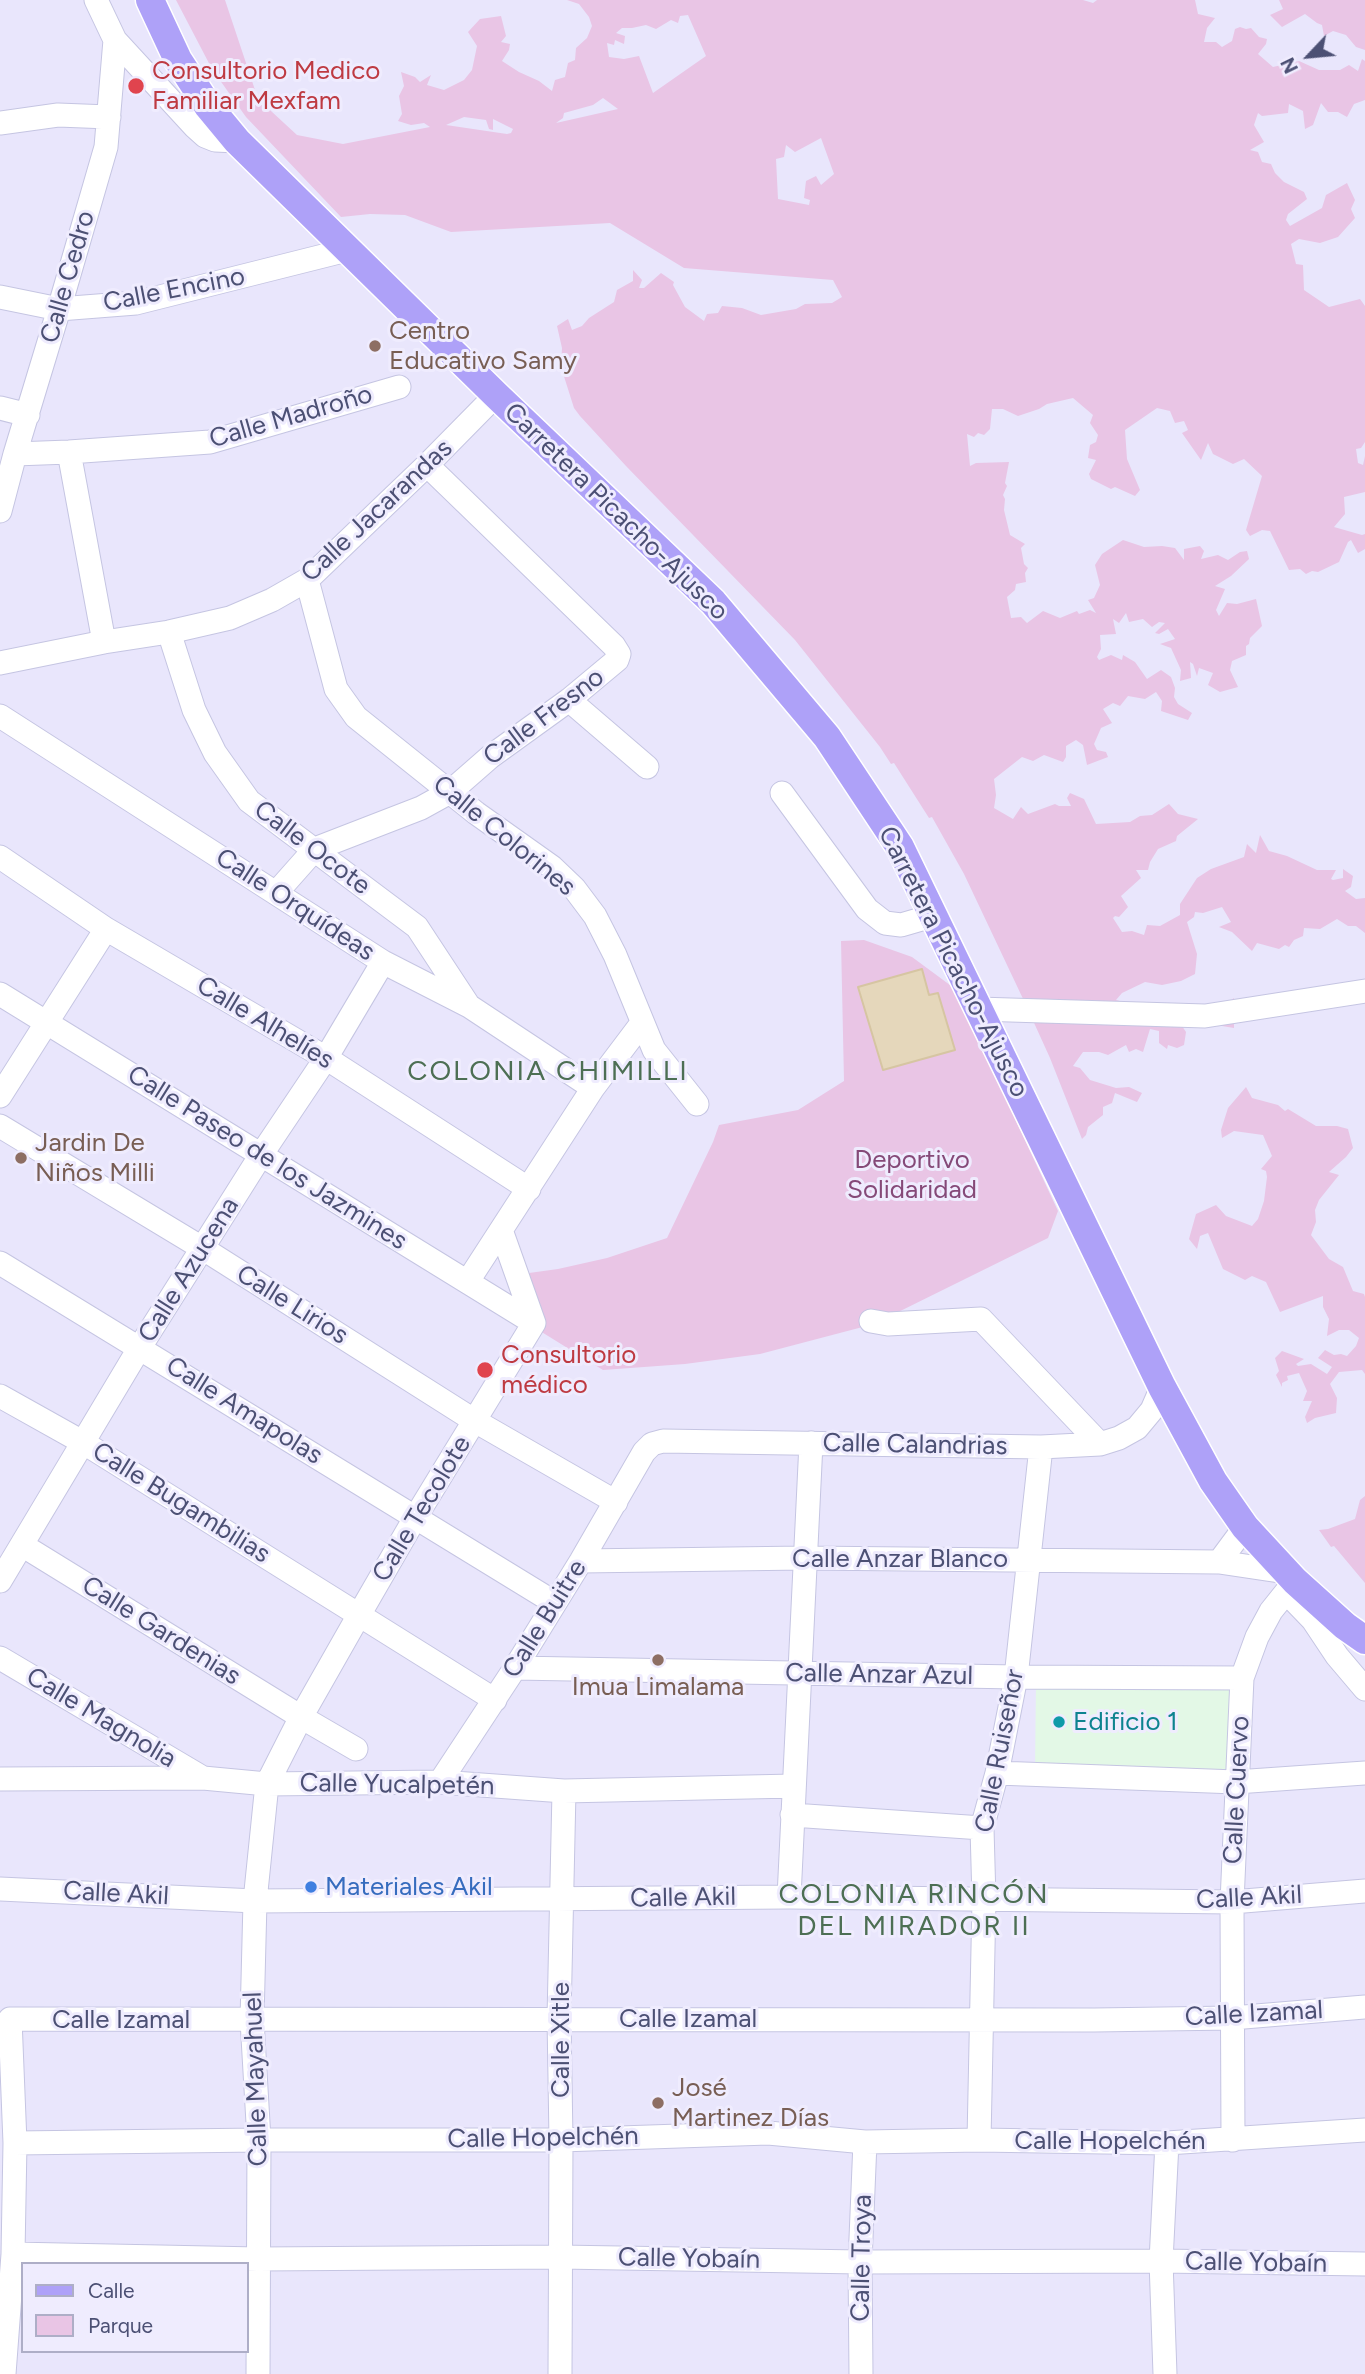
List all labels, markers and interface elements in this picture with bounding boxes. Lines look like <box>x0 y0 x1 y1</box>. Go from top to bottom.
north arrow <box>1274 21 1344 91</box>
text: N <box>1276 54 1303 77</box>
place label: Consultorio Medico Familiar Mexfam <box>152 55 380 116</box>
marker: Consultorio Medico Familiar Mexfam <box>126 76 146 96</box>
street label: Calle Cedro <box>34 207 102 347</box>
street label: Calle Encino <box>101 261 247 319</box>
place label: Centro Educativo Samy <box>389 315 577 376</box>
marker: Centro Educativo Samy <box>367 338 383 354</box>
street label: Calle Madroño <box>206 379 376 455</box>
street label: Carretera Picacho-Ajusco <box>497 397 735 627</box>
street label: Calle Jacarandas <box>295 433 459 589</box>
street label: Calle Fresno <box>478 662 610 772</box>
street label: Calle Colorines <box>426 769 582 903</box>
street label: Calle Ocote <box>248 794 376 902</box>
street label: Carretera Picacho-Ajusco <box>871 821 1035 1103</box>
street label: Calle Orquídeas <box>210 842 380 968</box>
street label: Calle Alhelíes <box>191 970 339 1076</box>
district label: COLONIA CHIMILLI <box>409 1055 687 1089</box>
street label: Calle Paseo de los Jazmines <box>122 1059 412 1257</box>
place label: Jardin De Niños Milli <box>35 1127 155 1188</box>
park label: Deportivo Solidaridad <box>847 1144 977 1206</box>
marker: Jardin De Niños Milli <box>13 1150 29 1166</box>
street label: Calle Azucena <box>132 1192 246 1348</box>
street label: Calle Lirios <box>230 1258 354 1352</box>
place label: Consultorio médico <box>501 1339 636 1400</box>
street label: Calle Amapolas <box>160 1350 328 1472</box>
marker: Consultorio médico <box>475 1360 495 1380</box>
street label: Calle Calandrias <box>822 1428 1008 1462</box>
street label: Calle Tecolote <box>366 1430 478 1588</box>
street label: Calle Bugambilias <box>86 1436 276 1570</box>
street label: Calle Anzar Blanco <box>792 1543 1008 1575</box>
street label: Calle Buitre <box>496 1554 594 1684</box>
street label: Calle Gardenias <box>76 1570 246 1692</box>
marker: Imua Limalama <box>650 1652 666 1668</box>
street label: Calle Anzar Azul <box>785 1658 973 1692</box>
street label: Calle Magnolia <box>20 1661 182 1775</box>
street label: Calle Ruiseñor <box>969 1667 1031 1835</box>
place label: Imua Limalama <box>572 1671 744 1703</box>
place label: Edificio 1 <box>1073 1706 1178 1738</box>
marker: Edificio 1 <box>1051 1714 1067 1730</box>
street label: Calle Cuervo <box>1218 1715 1256 1865</box>
street label: Calle Yucalpetén <box>299 1768 495 1802</box>
place label: Materiales Akil <box>325 1871 493 1903</box>
street label: Calle Akil <box>62 1876 170 1912</box>
district label: COLONIA RINCÓN DEL MIRADOR II <box>780 1878 1048 1944</box>
marker: Materiales Akil <box>303 1879 319 1895</box>
street label: Calle Akil <box>1195 1880 1303 1916</box>
street label: Calle Akil <box>630 1881 736 1915</box>
street label: Calle Xitle <box>545 1982 577 2098</box>
street label: Calle Mayahuel <box>237 1991 275 2167</box>
street label: Calle Izamal <box>1184 1995 1324 2033</box>
street label: Calle Izamal <box>619 2003 757 2035</box>
street label: Calle Izamal <box>52 2004 190 2036</box>
place label: José Martinez Días <box>672 2072 829 2134</box>
marker: José Martinez Días <box>650 2095 666 2111</box>
street label: Calle Hopelchén <box>447 2121 639 2155</box>
street label: Calle Hopelchén <box>1014 2125 1206 2157</box>
street label: Calle Troya <box>845 2194 879 2322</box>
street label: Calle Yobaín <box>618 2242 760 2276</box>
street label: Calle Yobaín <box>1185 2246 1327 2280</box>
legend <box>21 2262 248 2353</box>
text: Calle <box>88 2278 135 2303</box>
text: Parque <box>88 2313 153 2338</box>

